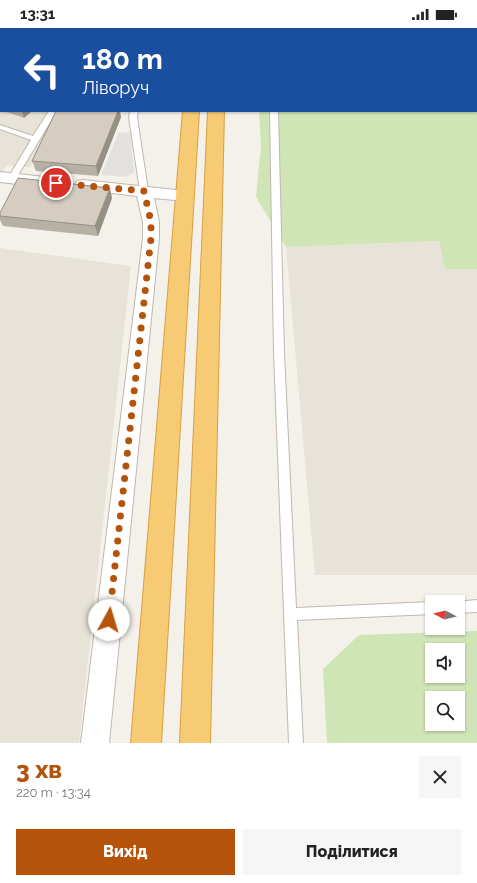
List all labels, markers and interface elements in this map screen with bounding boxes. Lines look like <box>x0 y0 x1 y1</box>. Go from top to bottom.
text: 13:31 <box>20 5 55 23</box>
text: 180 m <box>82 43 163 76</box>
icon: left <box>16 44 68 96</box>
text: Ліворуч <box>82 77 149 98</box>
pin <box>39 166 73 200</box>
icon: arrive <box>45 172 67 194</box>
north arrow <box>425 595 465 635</box>
map controls <box>425 595 465 731</box>
position arrow <box>88 599 130 641</box>
button: sound <box>425 643 465 683</box>
button: search <box>425 691 465 731</box>
text: 3 хв <box>16 755 62 784</box>
button: close <box>419 756 461 798</box>
text: 220 m · 13:34 <box>16 785 91 800</box>
button: Вихід <box>16 829 235 875</box>
button: Поділитися <box>243 829 461 875</box>

